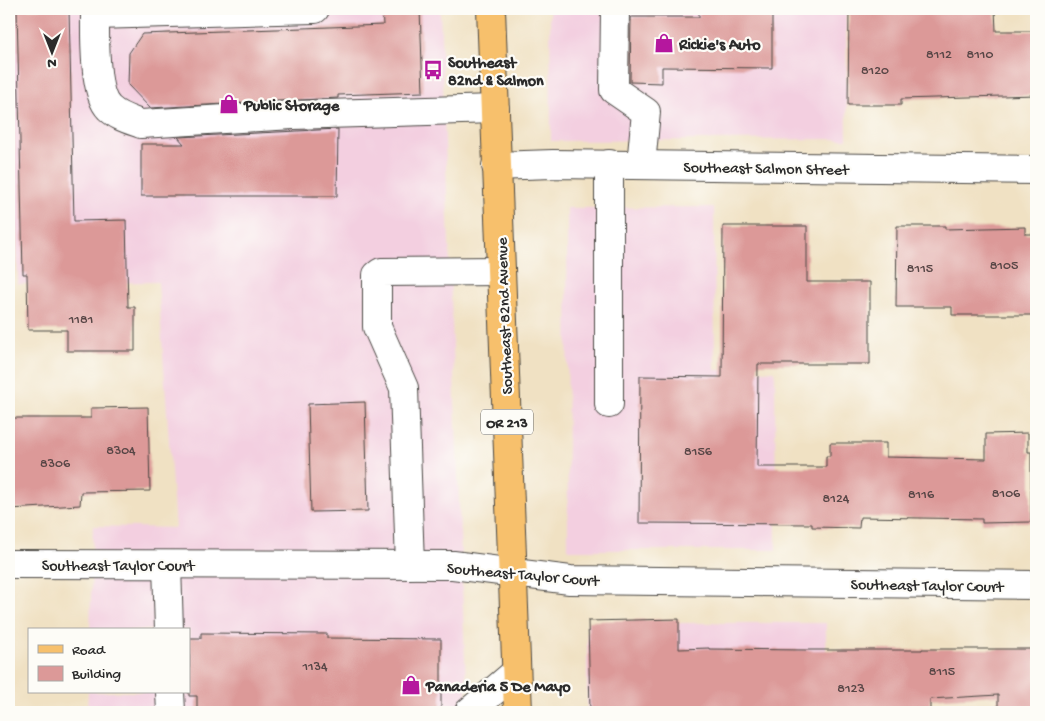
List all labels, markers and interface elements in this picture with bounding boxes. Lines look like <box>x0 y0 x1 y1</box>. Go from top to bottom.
north arrow <box>28 28 78 78</box>
shop icon: Rickie's Auto <box>653 32 675 54</box>
place label: Rickie's Auto <box>678 37 761 56</box>
house number: 8112 <box>926 47 952 64</box>
house number: 8110 <box>967 47 994 64</box>
text: N <box>47 54 57 71</box>
place label: Southeast 82nd & Salmon <box>448 55 544 92</box>
bus stop icon: Southeast 82nd & Salmon <box>422 59 444 81</box>
house number: 8120 <box>861 63 889 80</box>
shop icon: Public Storage <box>218 93 240 115</box>
place label: Public Storage <box>243 98 340 117</box>
street label: Southeast Salmon Street <box>683 160 850 181</box>
street label: Southeast 82nd Avenue <box>494 236 519 395</box>
house number: 8105 <box>990 258 1018 275</box>
house number: 8115 <box>907 261 933 278</box>
house number: 1181 <box>68 312 93 329</box>
road number: OR 213 <box>481 410 533 434</box>
house number: 8304 <box>106 443 136 460</box>
house number: 8156 <box>684 444 713 461</box>
house number: 8306 <box>40 456 71 473</box>
house number: 8106 <box>992 486 1021 503</box>
house number: 8116 <box>908 487 935 504</box>
house number: 8124 <box>823 491 850 508</box>
street label: Southeast Taylor Court <box>42 558 196 577</box>
street label: Southeast Taylor Court <box>446 560 601 593</box>
street label: Southeast Taylor Court <box>850 577 1005 598</box>
legend <box>28 628 190 694</box>
text: Road <box>72 642 106 660</box>
house number: 1134 <box>301 659 328 676</box>
house number: 8115 <box>929 664 955 681</box>
text: Building <box>71 666 121 684</box>
shop icon: Panaderia 5 De Mayo <box>400 674 422 696</box>
place label: Panaderia 5 De Mayo <box>425 679 571 698</box>
house number: 8123 <box>837 681 865 698</box>

